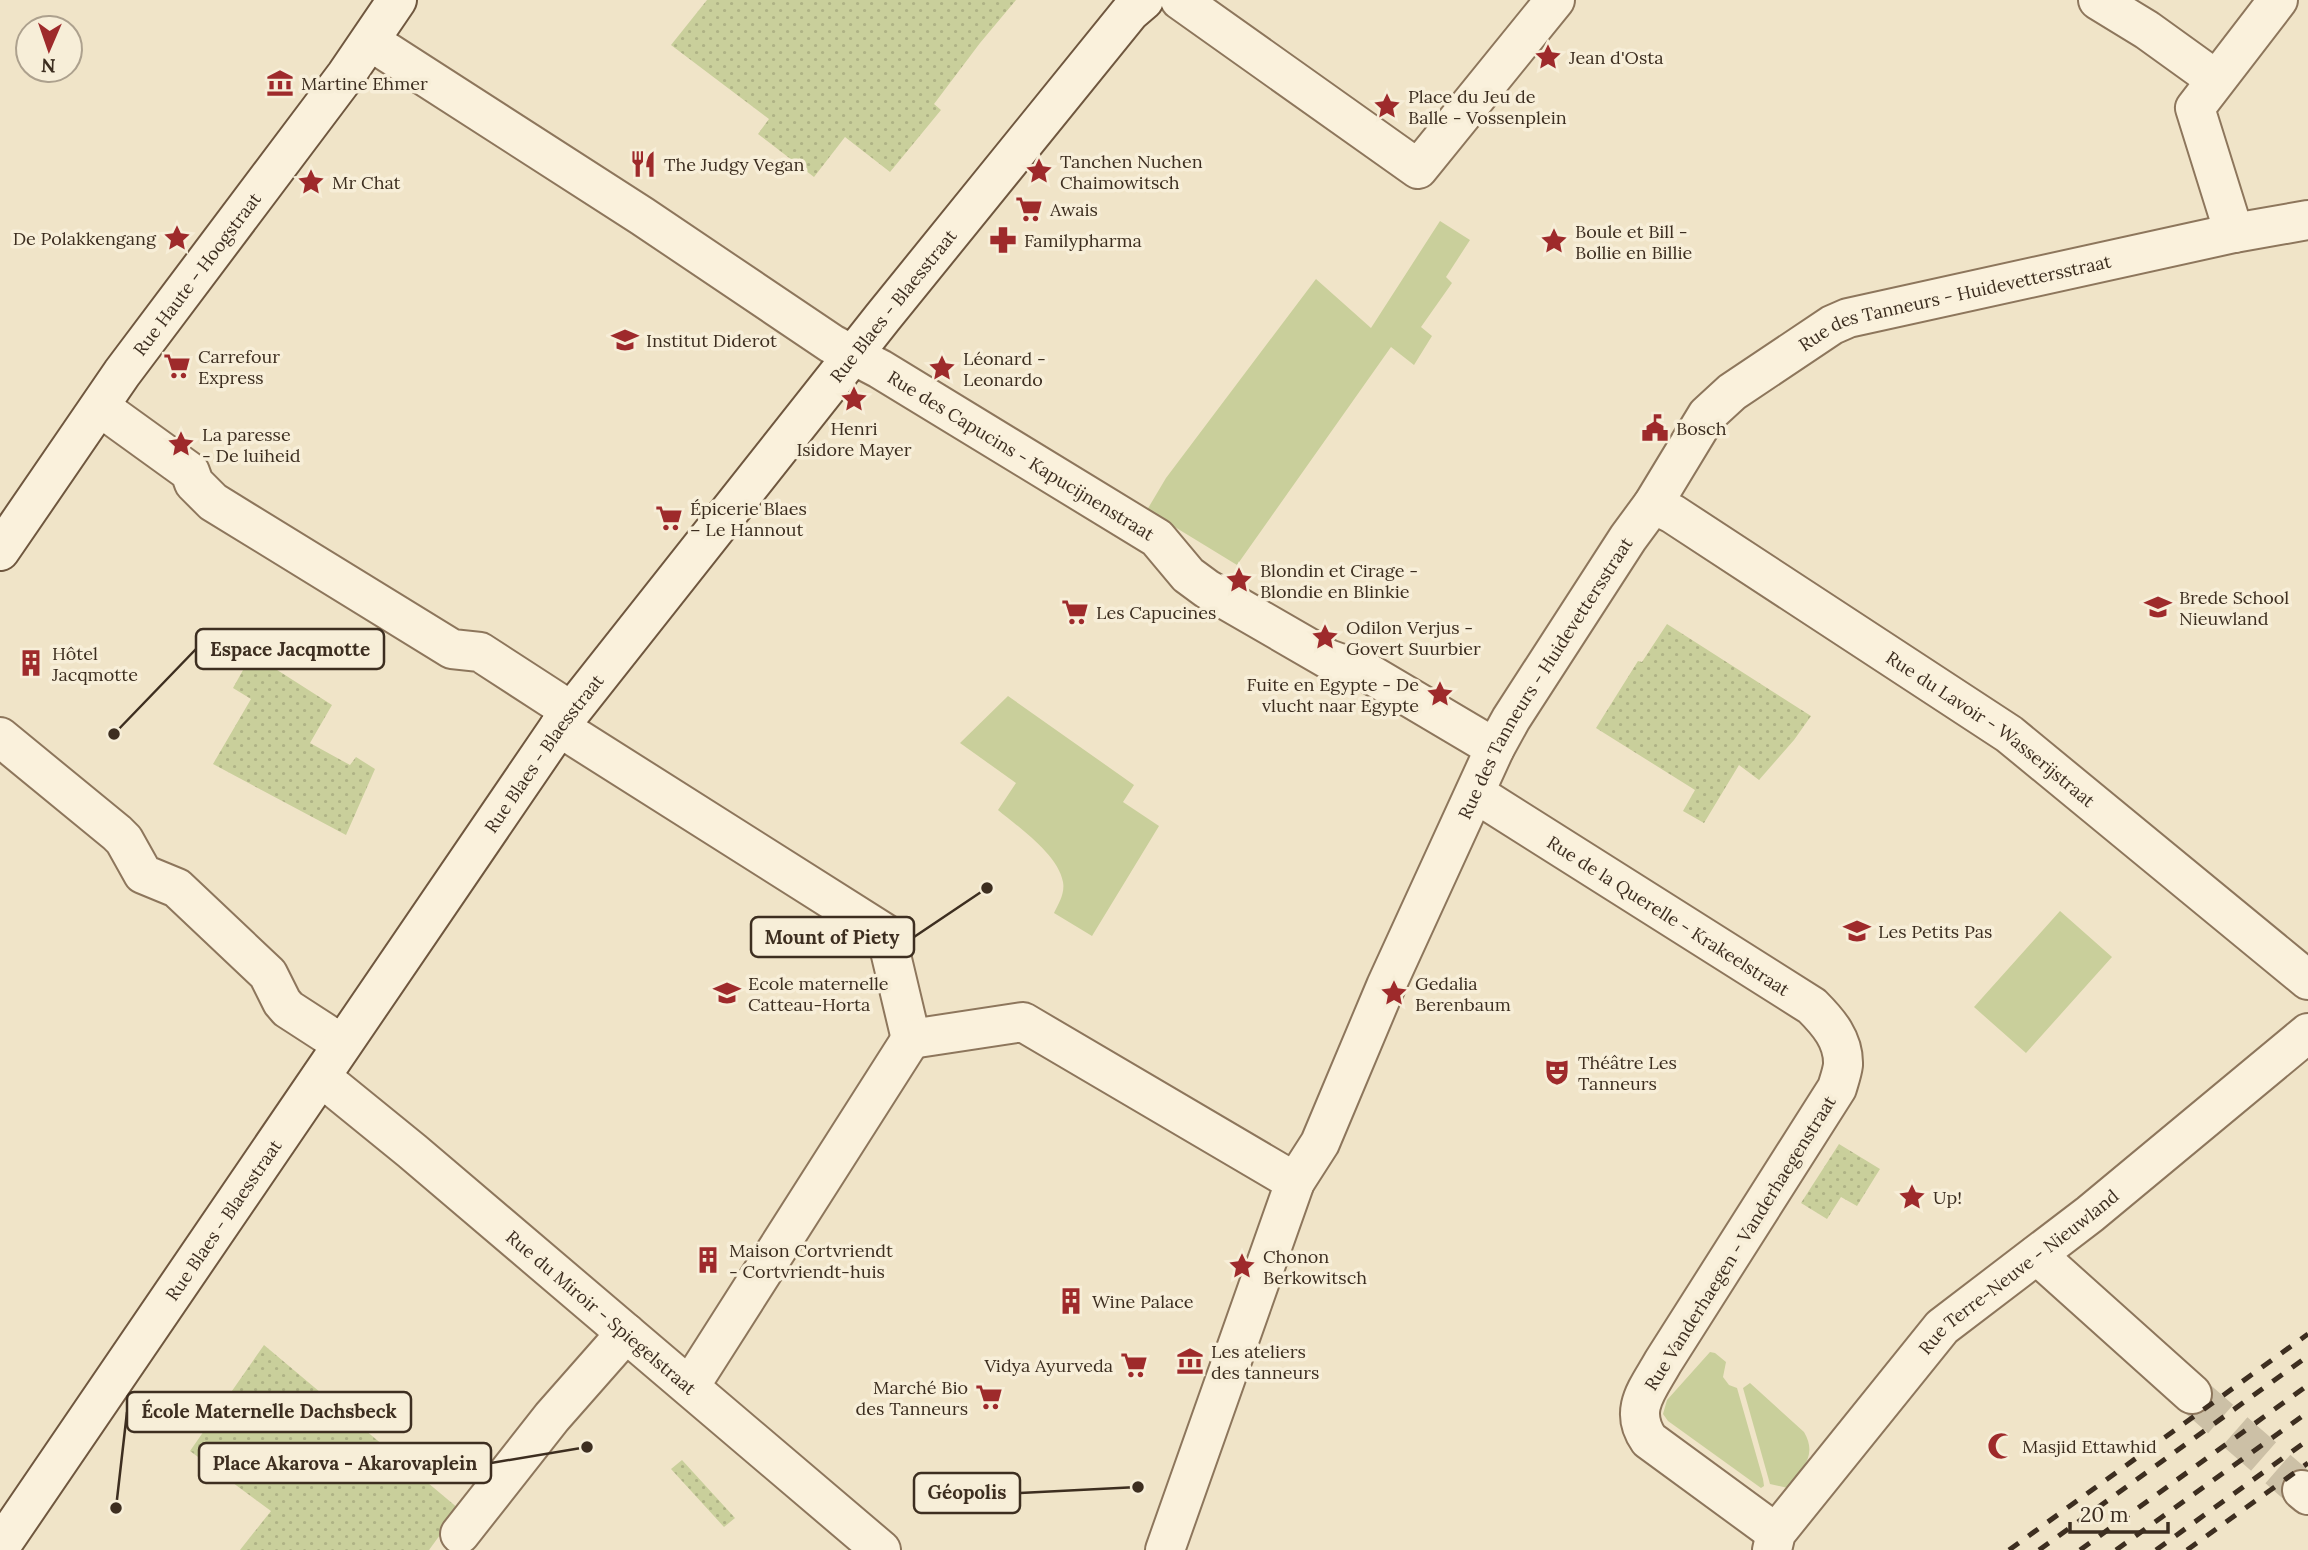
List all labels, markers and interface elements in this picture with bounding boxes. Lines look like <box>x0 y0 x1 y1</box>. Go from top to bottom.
north arrow <box>14 14 84 84</box>
place icon: Jean d'Osta <box>1533 42 1563 72</box>
place label: Jean d'Osta <box>1568 46 1664 69</box>
text: N <box>40 54 56 78</box>
museum icon: Martine Ehmer <box>265 68 295 98</box>
place label: Martine Ehmer <box>301 72 428 95</box>
place label: Place du Jeu de Balle - Vossenplein <box>1408 85 1567 129</box>
place icon: Place du Jeu de Balle - Vossenplein <box>1372 91 1402 121</box>
restaurant icon: The Judgy Vegan <box>628 149 658 179</box>
place label: Tanchen Nuchen Chaimowitsch <box>1060 150 1203 194</box>
place label: The Judgy Vegan <box>664 153 805 176</box>
place icon: Tanchen Nuchen Chaimowitsch <box>1024 156 1054 186</box>
place icon: Mr Chat <box>296 167 326 197</box>
place label: Mr Chat <box>332 171 401 194</box>
street label: Rue Haute - Hoogstraat <box>128 187 265 360</box>
supermarket icon: Awais <box>1014 194 1044 224</box>
place label: Awais <box>1049 198 1098 221</box>
place label: Boule et Bill - Bollie en Billie <box>1575 220 1692 264</box>
place icon: De Polakkengang <box>162 223 192 253</box>
street label: Rue Blaes - Blaesstraat <box>824 224 961 387</box>
pharmacy icon: Familypharma <box>988 225 1018 255</box>
place icon: Boule et Bill - Bollie en Billie <box>1539 226 1569 256</box>
place label: De Polakkengang <box>13 227 157 250</box>
place label: Familypharma <box>1024 229 1142 252</box>
street label: Rue des Tanneurs - Huidevettersstraat <box>1794 249 2113 356</box>
school or university icon: Institut Diderot <box>610 325 640 355</box>
place label: Institut Diderot <box>646 329 777 352</box>
place label: Carrefour Express <box>198 345 280 389</box>
place label: Léonard - Leonardo <box>963 347 1046 391</box>
supermarket icon: Carrefour Express <box>162 351 192 381</box>
place icon: Léonard - Leonardo <box>927 353 957 383</box>
street label: Rue des Capucins - Kapucijnenstraat <box>884 365 1159 545</box>
place icon: Henri Isidore Mayer <box>839 384 869 414</box>
public building icon: Bosch <box>1640 413 1670 443</box>
place label: Henri Isidore Mayer <box>796 417 912 461</box>
place label: Bosch <box>1676 417 1727 440</box>
place label: La paresse - De luiheid <box>202 423 301 467</box>
place icon: La paresse - De luiheid <box>166 429 196 459</box>
place label: Épicerie Blaes – Le Hannout <box>690 497 807 541</box>
supermarket icon: Épicerie Blaes – Le Hannout <box>654 503 684 533</box>
street label: Rue des Tanneurs - Huidevettersstraat <box>1453 533 1637 823</box>
place label: Blondin et Cirage - Blondie en Blinkie <box>1260 559 1418 603</box>
place icon: Blondin et Cirage - Blondie en Blinkie <box>1224 565 1254 595</box>
place label: Brede School Nieuwland <box>2179 586 2289 630</box>
school or university icon: Brede School Nieuwland <box>2143 592 2173 622</box>
supermarket icon: Les Capucines <box>1060 597 1090 627</box>
place label: Les Capucines <box>1096 601 1216 624</box>
place label: Odilon Verjus - Govert Suurbier <box>1346 616 1481 660</box>
place icon: Odilon Verjus - Govert Suurbier <box>1310 622 1340 652</box>
callout: Espace Jacqmotte <box>196 629 384 669</box>
text: Espace Jacqmotte <box>210 637 370 661</box>
place label: Hôtel Jacqmotte <box>51 642 138 686</box>
street label: Rue du Lavoir - Wasserijstraat <box>1882 645 2100 812</box>
building icon: Hôtel Jacqmotte <box>16 648 46 678</box>
street label: Rue Blaes - Blaesstraat <box>479 669 608 837</box>
place label: Fuite en Egypte - De vlucht naar Egypte <box>1247 673 1419 717</box>
place icon: Fuite en Egypte - De vlucht naar Egypte <box>1425 679 1455 709</box>
street label: Rue de la Querelle - Krakeelstraat <box>1543 830 1794 1001</box>
school or university icon: Les Petits Pas <box>1842 916 1872 946</box>
callout: Mount of Piety <box>751 917 914 957</box>
place label: Les Petits Pas <box>1878 920 1992 943</box>
text: Mount of Piety <box>765 925 900 949</box>
place label: Ecole maternelle Catteau-Horta <box>748 972 889 1016</box>
place label: Gedalia Berenbaum <box>1415 972 1511 1016</box>
school or university icon: Ecole maternelle Catteau-Horta <box>712 978 742 1008</box>
place icon: Gedalia Berenbaum <box>1379 978 1409 1008</box>
place label: Théâtre Les Tanneurs <box>1578 1051 1677 1095</box>
theatre icon: Théâtre Les Tanneurs <box>1542 1057 1572 1087</box>
street label: Rue Vanderhaegen - Vanderhaegenstraat <box>1639 1091 1841 1395</box>
street label: Rue Blaes - Blaesstraat <box>160 1135 286 1305</box>
place icon: Up! <box>1897 1182 1927 1212</box>
street label: Rue Terre-Neuve - Nieuwland <box>1913 1184 2123 1359</box>
place label: Up! <box>1933 1186 1962 1209</box>
street label: Rue du Miroir - Spiegelstraat <box>502 1225 701 1399</box>
place label: Maison Cortvriendt - Cortvriendt-huis <box>729 1239 893 1283</box>
building icon: Maison Cortvriendt - Cortvriendt-huis <box>693 1245 723 1275</box>
place label: Chonon Berkowitsch <box>1263 1245 1367 1289</box>
place icon: Chonon Berkowitsch <box>1227 1251 1257 1281</box>
building icon: Wine Palace <box>1056 1286 1086 1316</box>
place label: Wine Palace <box>1092 1290 1194 1313</box>
place label: Les ateliers des tanneurs <box>1211 1340 1319 1384</box>
museum icon: Les ateliers des tanneurs <box>1175 1346 1205 1376</box>
supermarket icon: Vidya Ayurveda <box>1119 1350 1149 1380</box>
place label: Vidya Ayurveda <box>983 1354 1113 1377</box>
place label: Marché Bio des Tanneurs <box>856 1376 968 1420</box>
supermarket icon: Marché Bio des Tanneurs <box>974 1382 1004 1412</box>
callout: École Maternelle Dachsbeck <box>127 1392 411 1432</box>
text: École Maternelle Dachsbeck <box>141 1399 397 1423</box>
mosque icon: Masjid Ettawhid <box>1986 1431 2016 1461</box>
place label: Masjid Ettawhid <box>2022 1435 2157 1458</box>
callout: Place Akarova - Akarovaplein <box>199 1443 491 1483</box>
text: Place Akarova - Akarovaplein <box>213 1451 477 1475</box>
callout: Géopolis <box>914 1473 1020 1513</box>
text: Géopolis <box>928 1480 1006 1504</box>
scale bar <box>2070 1490 2168 1534</box>
text: 20 m <box>2080 1501 2129 1528</box>

